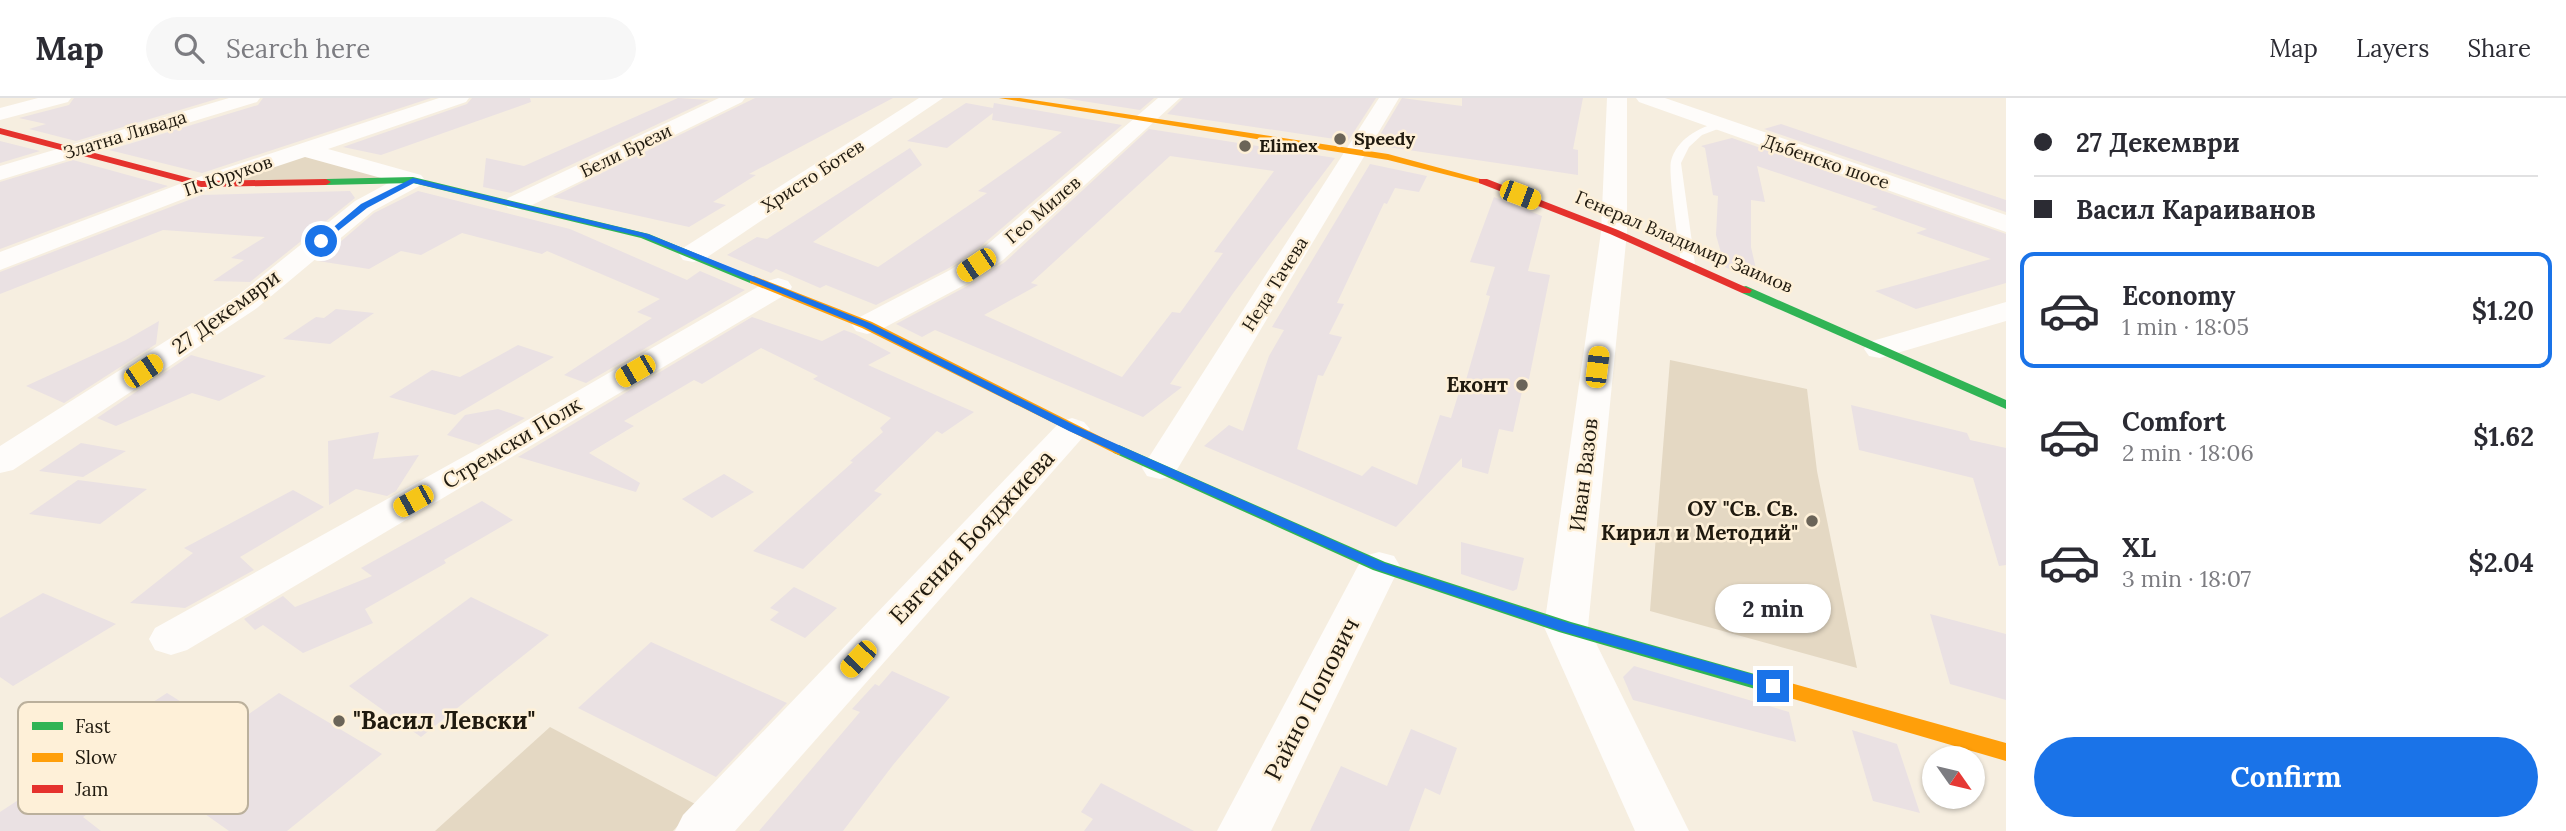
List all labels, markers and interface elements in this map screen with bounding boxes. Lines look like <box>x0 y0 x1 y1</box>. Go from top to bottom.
search box <box>146 17 636 80</box>
text: Map <box>35 27 104 69</box>
icon: search <box>170 29 208 67</box>
text: Search here <box>226 32 370 65</box>
text: Map <box>2269 33 2318 64</box>
text: Layers <box>2356 33 2429 64</box>
text: Share <box>2467 33 2531 64</box>
street label: Златна Ливада <box>61 105 189 164</box>
street label: Бели Брези <box>576 119 675 183</box>
text: 27 Декември <box>2076 126 2240 159</box>
place label: Speedy <box>1354 127 1415 150</box>
street label: Дъбенско шосе <box>1760 129 1893 194</box>
marker: Speedy <box>1332 131 1348 147</box>
street label: Христо Ботев <box>757 134 868 217</box>
place label: Elimex <box>1259 134 1318 157</box>
marker: Elimex <box>1237 138 1253 154</box>
street label: П. Юруков <box>181 150 275 201</box>
street label: Гео Милев <box>1000 171 1085 249</box>
car <box>1497 178 1544 212</box>
street label: Генерал Владимир Заимов <box>1572 185 1796 298</box>
text: Васил Караиванов <box>2076 193 2316 226</box>
route start <box>305 225 337 257</box>
street label: Неда Тачева <box>1236 232 1313 335</box>
car <box>953 245 1000 285</box>
street label: 27 Декември <box>166 263 285 360</box>
icon: car <box>2038 279 2101 342</box>
text: Economy <box>2122 279 2235 312</box>
text: $1.20 <box>2472 294 2534 327</box>
text: 1 min · 18:05 <box>2122 312 2249 341</box>
car <box>1585 345 1610 389</box>
car <box>120 351 167 391</box>
car <box>612 351 659 391</box>
place label: Еконт <box>1446 371 1508 398</box>
marker: Еконт <box>1514 377 1530 393</box>
street label: Стремски Полк <box>437 390 587 495</box>
icon: car <box>2038 405 2101 468</box>
text: Comfort <box>2122 405 2226 438</box>
street label: Иван Вазов <box>1563 417 1604 533</box>
text: $1.62 <box>2473 420 2534 453</box>
text: 2 min · 18:06 <box>2122 438 2254 467</box>
street label: Евгения Бояджиева <box>883 443 1061 631</box>
car <box>390 482 437 520</box>
place label: ОУ "Св. Св. Кирил и Методий" <box>1601 495 1798 546</box>
marker: ОУ "Св. Св. Кирил и Методий" <box>1804 513 1820 529</box>
icon: car <box>2038 531 2101 594</box>
text: XL <box>2122 531 2156 564</box>
text: $2.04 <box>2468 546 2534 579</box>
text: 3 min · 18:07 <box>2122 564 2251 593</box>
callout: 2 min <box>1715 584 1831 634</box>
text: 2 min <box>1742 594 1804 623</box>
street label: Райно Попович <box>1257 612 1366 785</box>
car <box>836 636 881 682</box>
route end <box>1757 670 1789 702</box>
legend <box>18 702 248 814</box>
place label: "Васил Левски" <box>353 705 535 736</box>
marker: "Васил Левски" <box>331 713 347 729</box>
text: Fast <box>75 714 111 738</box>
button: Confirm <box>2034 737 2538 817</box>
text: Slow <box>75 745 118 769</box>
north arrow <box>1922 746 1984 808</box>
map controls <box>1922 746 1985 809</box>
text: Jam <box>74 777 109 801</box>

